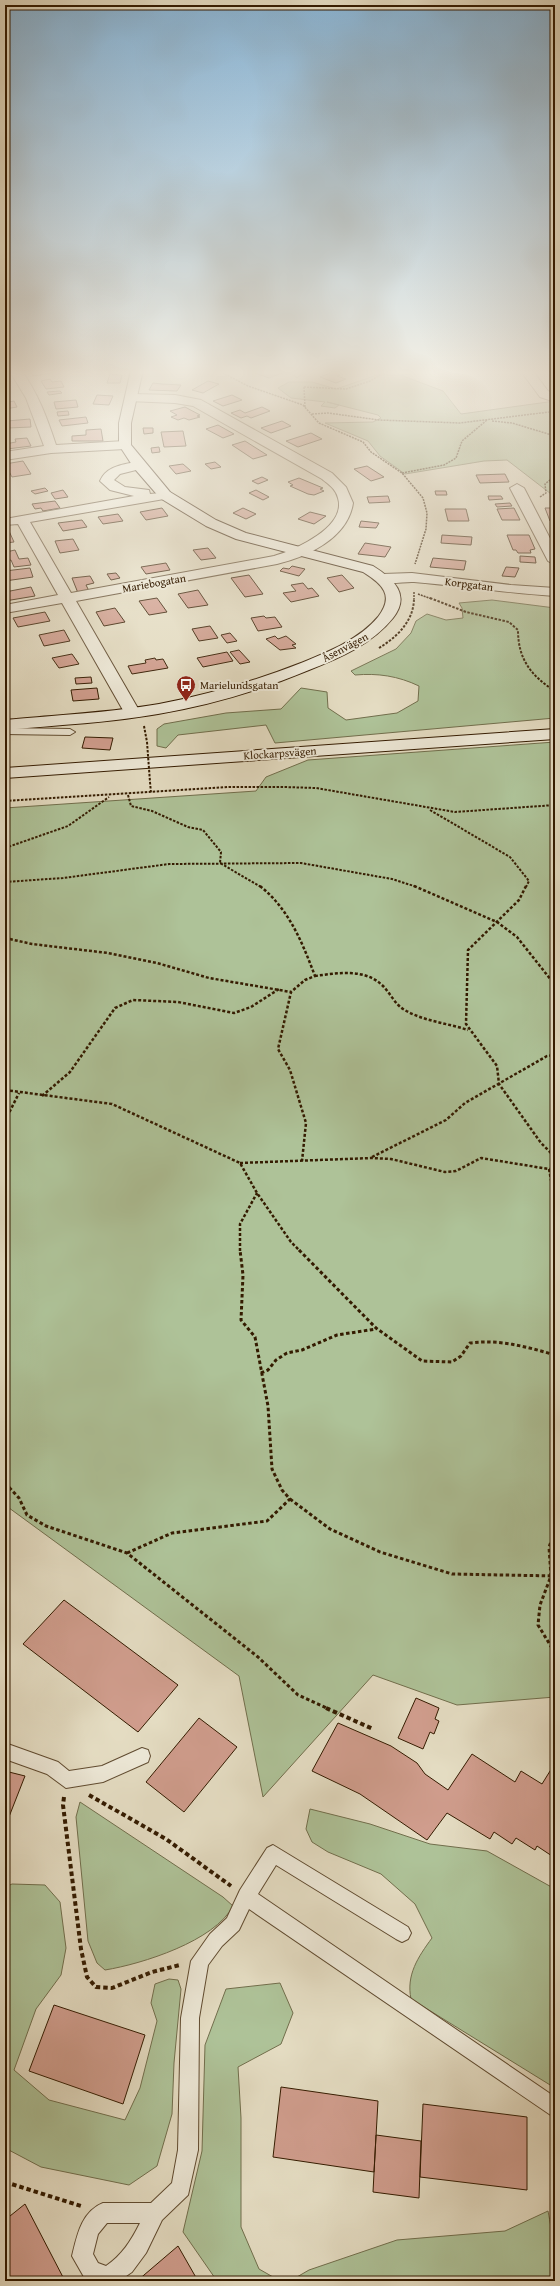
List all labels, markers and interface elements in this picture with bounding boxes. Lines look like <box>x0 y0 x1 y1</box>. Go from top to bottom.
street label: Mariebogatan <box>121 569 188 596</box>
street label: Korpgatan <box>444 573 495 595</box>
street label: Åsenvägen <box>319 628 371 666</box>
bus stop icon: Marielundsgatan <box>175 674 197 702</box>
place label: Marielundsgatan <box>200 677 279 693</box>
street label: Klockarpsvägen <box>243 742 318 764</box>

